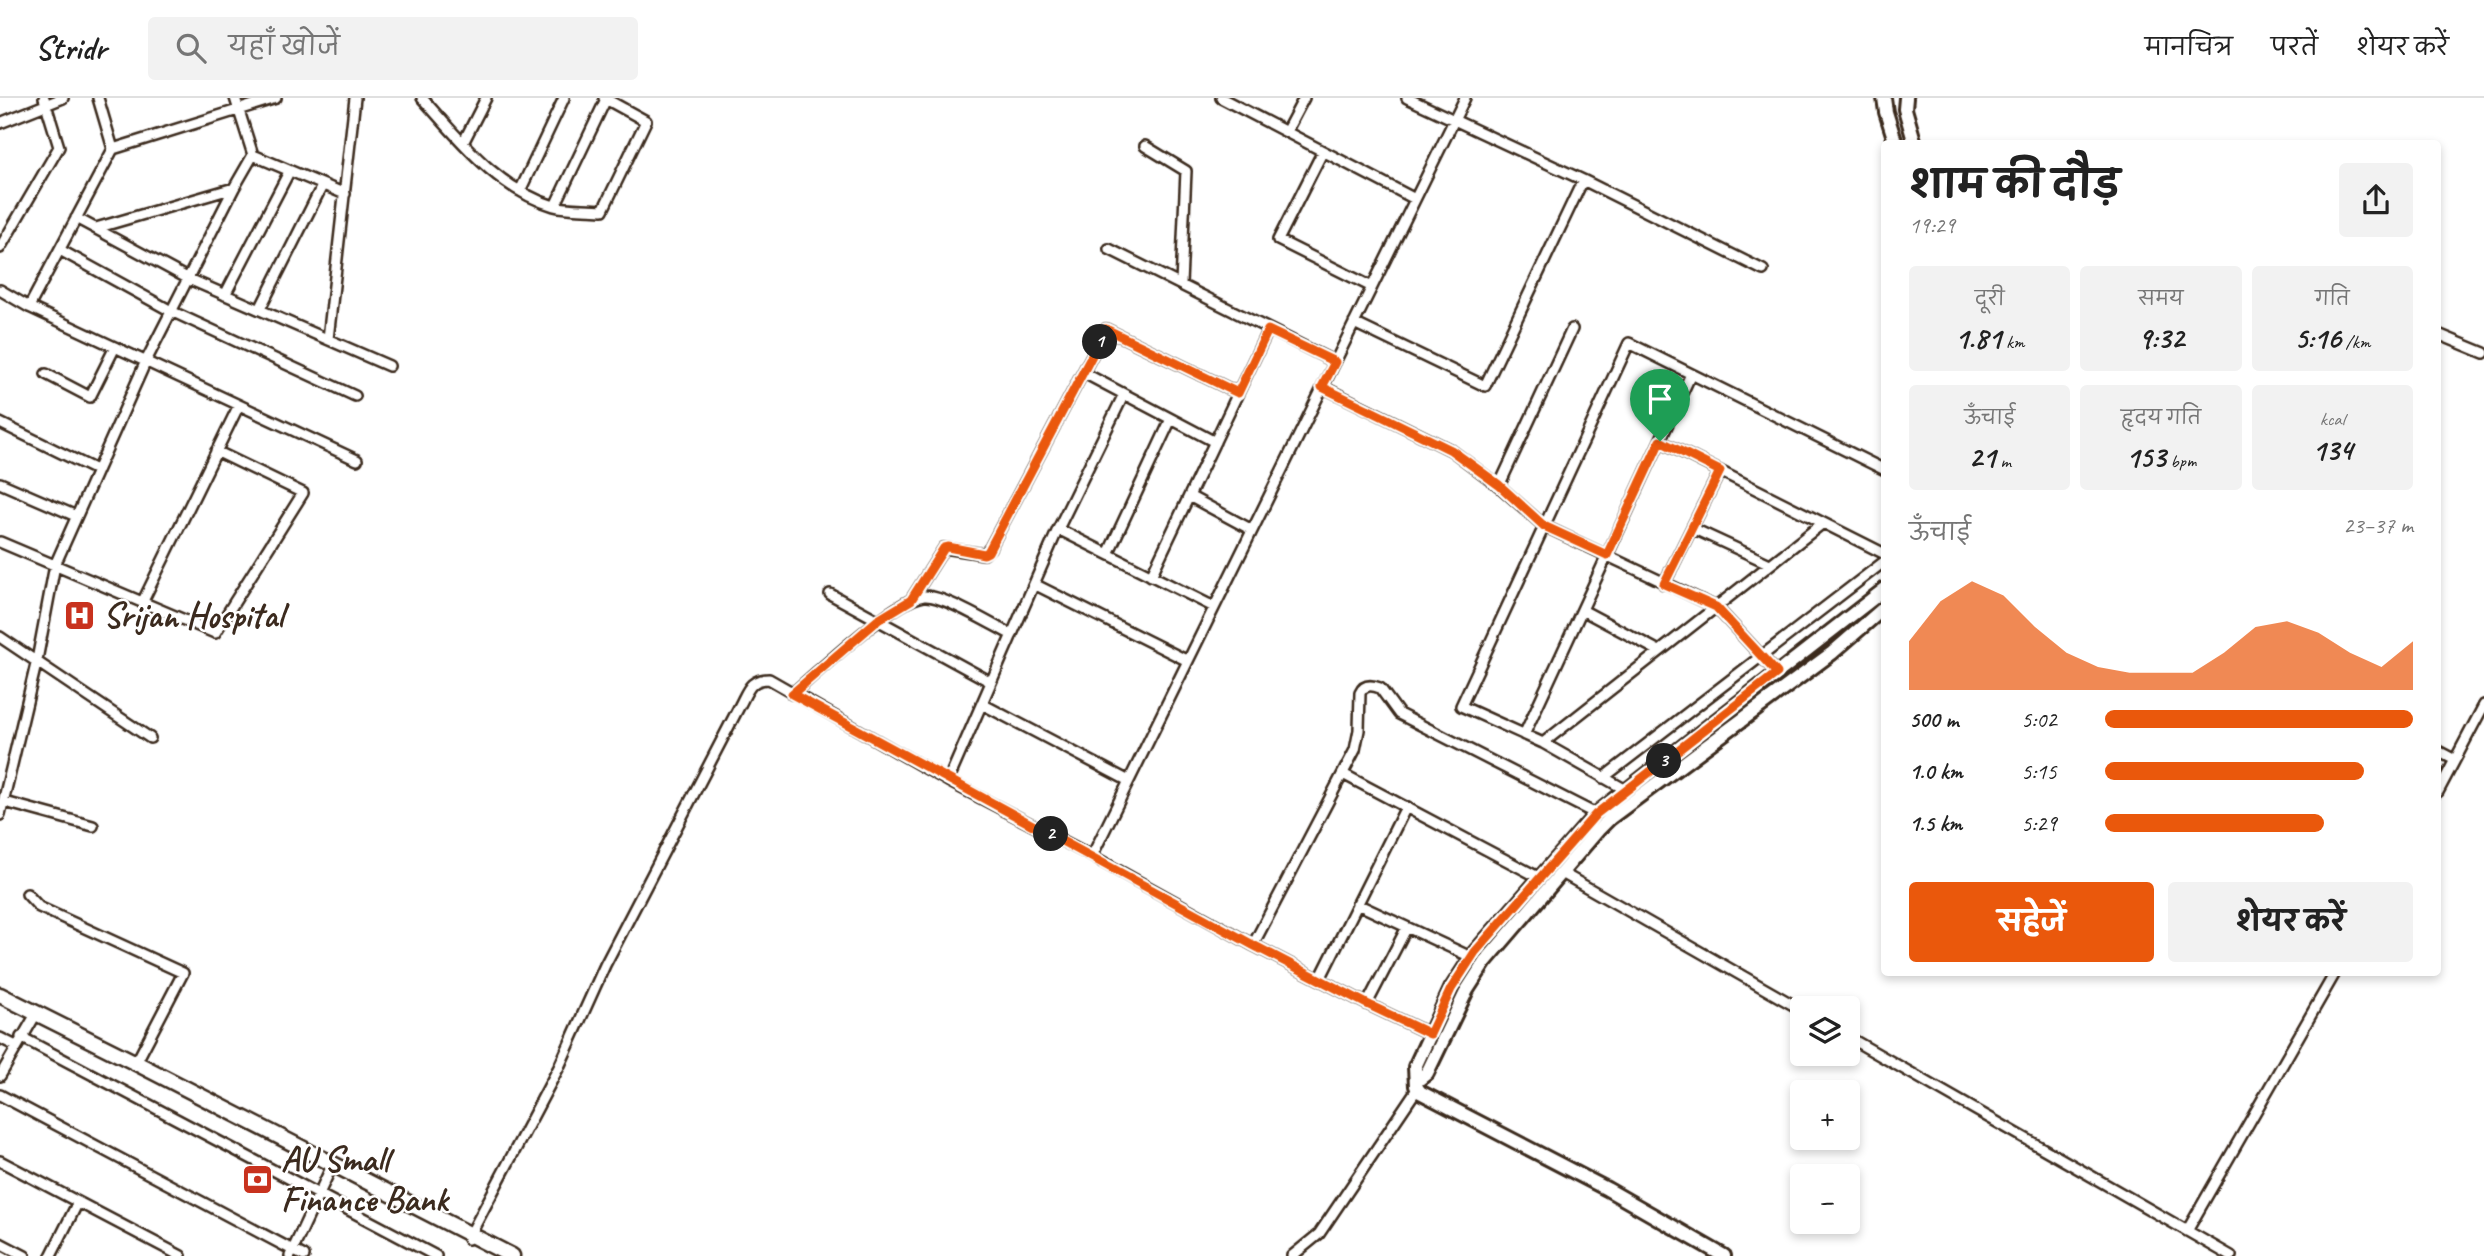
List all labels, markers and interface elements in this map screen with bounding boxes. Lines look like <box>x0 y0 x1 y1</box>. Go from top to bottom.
search box <box>148 17 638 80</box>
text: Stridr <box>35 27 106 69</box>
icon: search <box>172 29 210 67</box>
text: यहाँ खोजें <box>228 30 340 63</box>
text: मानचित्र <box>2145 32 2233 62</box>
text: परतें <box>2271 32 2318 62</box>
text: शेयर करें <box>2356 32 2449 62</box>
text: शाम की दौड़ <box>1909 161 2120 208</box>
button: share <box>2339 163 2413 237</box>
text: 19:29 <box>1909 211 1955 240</box>
text: दूरी <box>1975 287 2005 311</box>
text: समय <box>2138 287 2184 311</box>
text: गति <box>2315 287 2350 311</box>
text: 1.81 <box>1955 319 2001 357</box>
text: 9:32 <box>2138 319 2184 357</box>
text: 5:16 <box>2294 319 2341 357</box>
pin: 1 <box>1082 324 1118 360</box>
text: 1 <box>1095 329 1104 353</box>
text: km <box>2001 330 2024 354</box>
text: /km <box>2341 330 2370 354</box>
pin <box>1630 369 1690 441</box>
icon: arrive <box>1641 380 1679 418</box>
text: ऊँचाई <box>1964 406 2015 430</box>
text: हृदय गति <box>2121 406 2201 430</box>
text: kcal <box>2320 407 2345 431</box>
text: 134 <box>2312 431 2353 469</box>
text: 21 <box>1969 438 1996 476</box>
text: 153 <box>2126 438 2166 476</box>
text: m <box>1996 449 2011 473</box>
text: bpm <box>2166 449 2196 473</box>
text: 23–37 m <box>2343 511 2413 540</box>
text: ऊँचाई <box>1909 518 1971 547</box>
place label: Srijan Hospital <box>103 593 290 638</box>
hospital icon: Srijan Hospital <box>63 598 97 632</box>
text: 500 m <box>1909 705 1958 734</box>
text: 5:02 <box>2021 705 2057 734</box>
pin: 3 <box>1646 744 1682 778</box>
text: 3 <box>1659 748 1668 772</box>
text: 1.0 km <box>1909 757 1963 786</box>
text: 5:15 <box>2021 757 2057 786</box>
text: 1.5 km <box>1909 809 1962 838</box>
text: 5:29 <box>2021 809 2057 838</box>
pin: 2 <box>1034 816 1068 852</box>
text: 2 <box>1046 821 1055 845</box>
button: सहेजें <box>1909 882 2154 962</box>
button: शेयर करें <box>2168 882 2413 962</box>
map controls <box>1790 996 1860 1234</box>
button: layers <box>1790 996 1860 1066</box>
button: + <box>1790 1080 1860 1150</box>
place label: AU Small Finance Bank <box>281 1137 451 1222</box>
bank icon: AU Small Finance Bank <box>241 1162 275 1196</box>
button: − <box>1790 1164 1860 1234</box>

